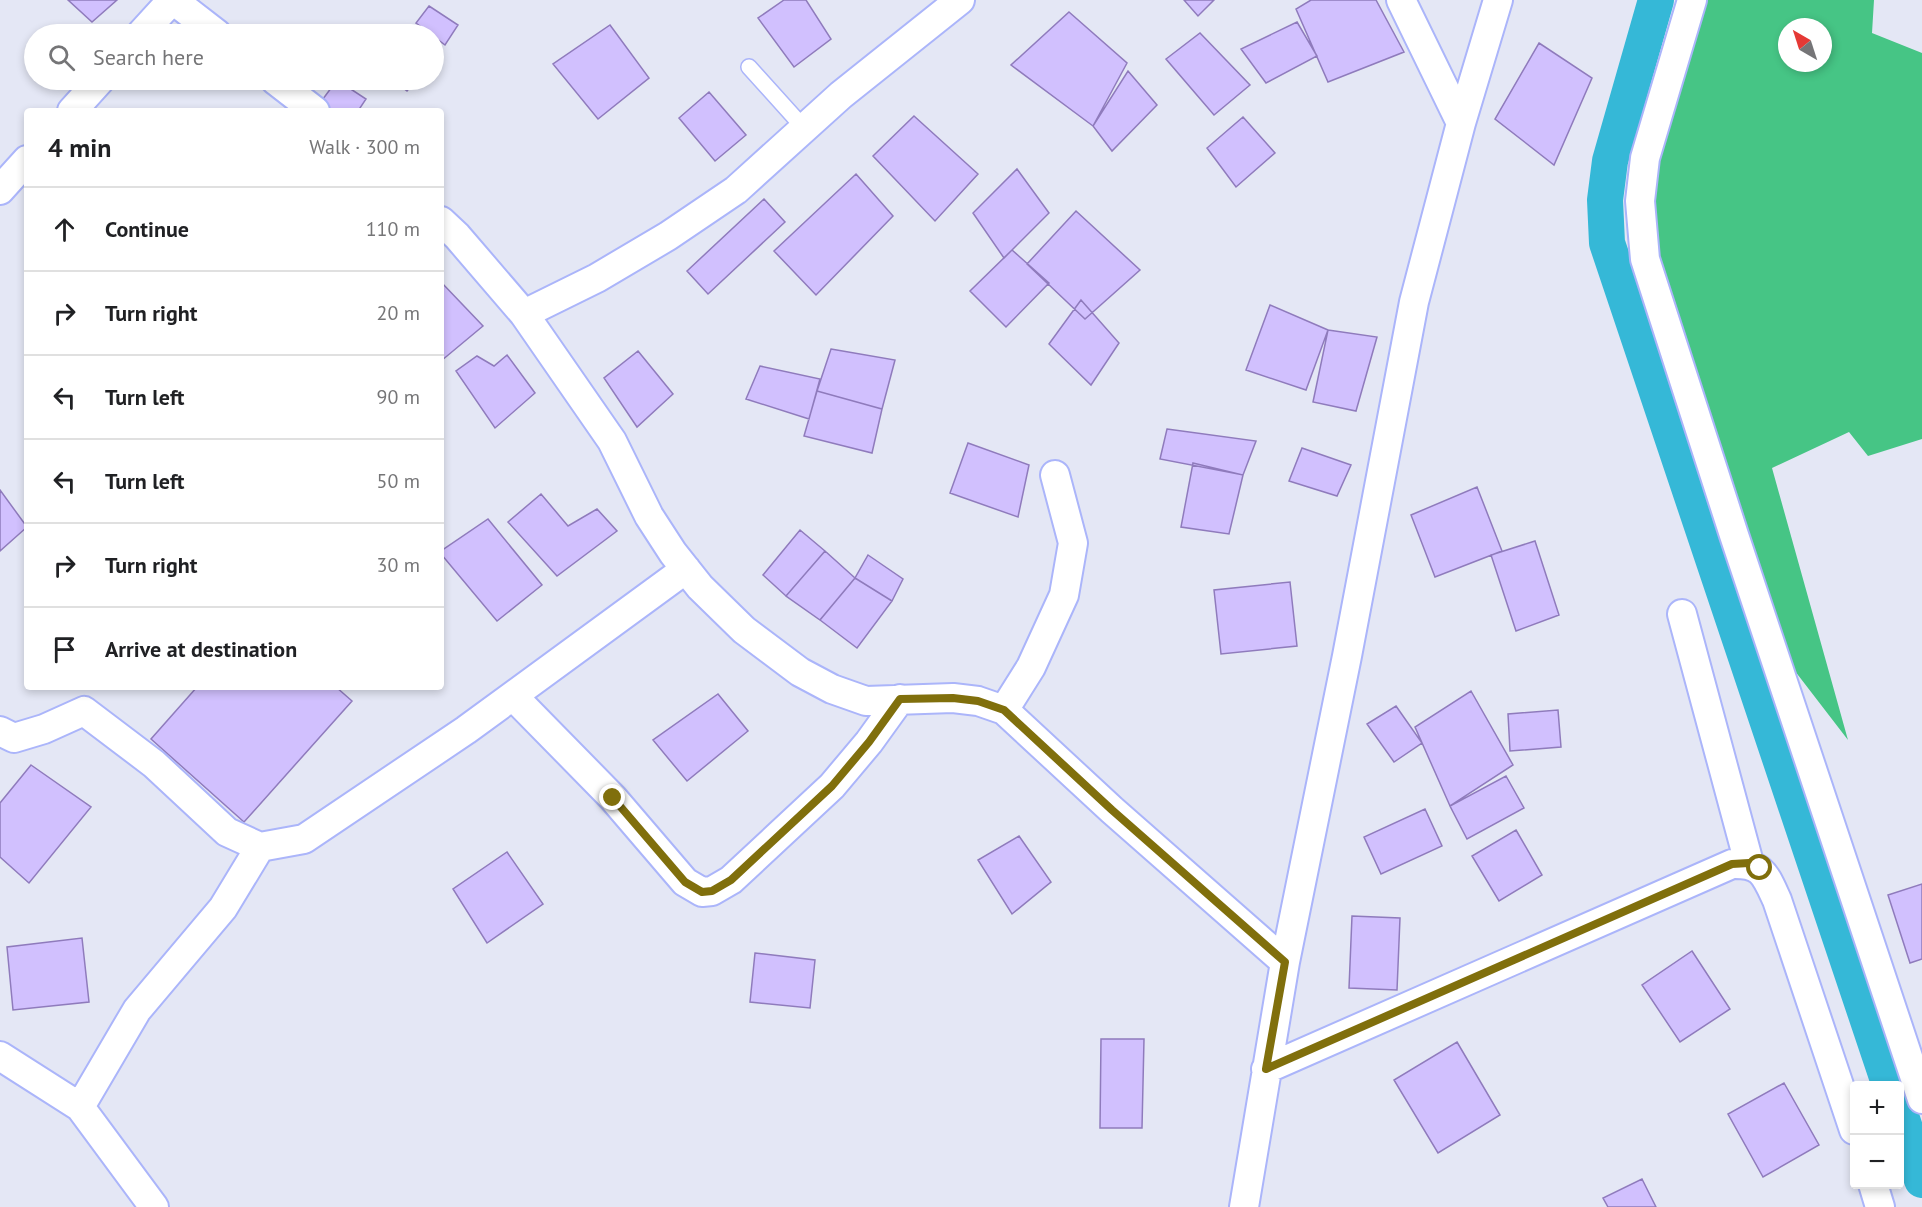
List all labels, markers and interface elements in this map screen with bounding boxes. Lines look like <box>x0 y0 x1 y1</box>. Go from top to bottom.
north arrow <box>1778 18 1832 72</box>
search box <box>24 24 444 90</box>
icon: search <box>45 41 78 74</box>
text: Search here <box>93 43 204 71</box>
text: 4 min <box>48 131 111 164</box>
text: Walk · 300 m <box>309 134 420 160</box>
icon: ahead <box>48 213 81 246</box>
text: Continue <box>105 215 189 243</box>
text: 110 m <box>366 216 420 242</box>
icon: right <box>48 297 81 330</box>
text: Turn right <box>105 299 197 327</box>
text: 20 m <box>377 300 420 326</box>
icon: left <box>48 381 81 414</box>
text: Turn left <box>105 383 185 411</box>
text: 90 m <box>377 384 420 410</box>
icon: left <box>48 465 81 498</box>
text: Turn left <box>105 467 185 495</box>
text: 50 m <box>377 468 420 494</box>
icon: right <box>48 549 81 582</box>
text: Turn right <box>105 551 197 579</box>
text: 30 m <box>377 552 420 578</box>
icon: arrive <box>48 633 81 666</box>
text: Arrive at destination <box>105 635 297 663</box>
route end <box>599 784 625 810</box>
route start <box>1746 854 1772 880</box>
map controls <box>1850 1081 1904 1189</box>
button: + <box>1850 1081 1904 1135</box>
button: − <box>1850 1135 1904 1189</box>

